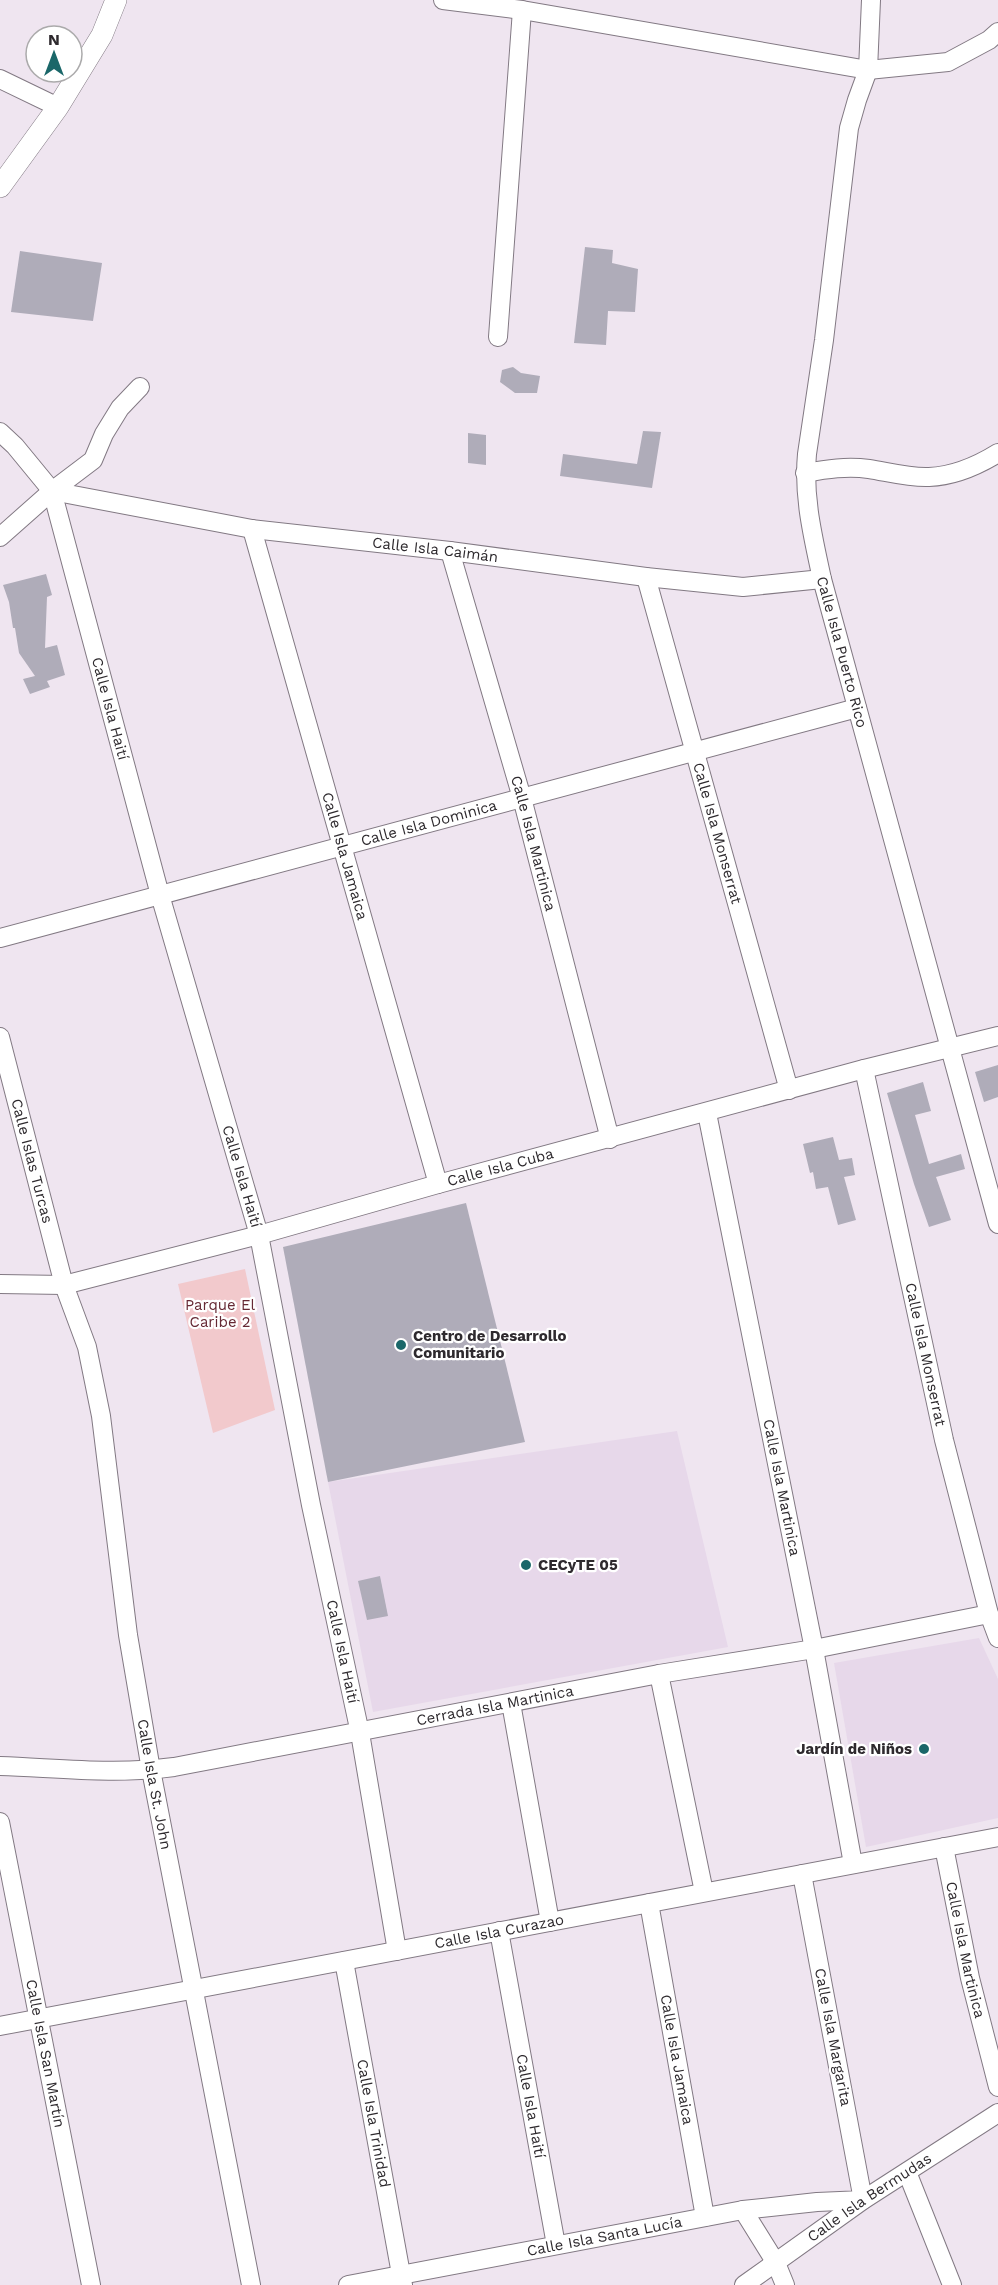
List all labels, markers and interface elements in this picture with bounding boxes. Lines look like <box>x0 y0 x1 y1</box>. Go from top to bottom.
north arrow <box>24 24 84 84</box>
text: N <box>48 30 60 49</box>
street label: Calle Isla Caimán <box>371 533 499 566</box>
street label: Calle Isla Puerto Rico <box>813 574 871 730</box>
street label: Calle Isla Haití <box>88 655 132 762</box>
street label: Calle Isla Monserrat <box>689 761 746 907</box>
street label: Calle Isla Martinica <box>507 773 560 913</box>
street label: Calle Isla Jamaica <box>318 790 372 922</box>
street label: Calle Isla Dominica <box>359 796 499 850</box>
street label: Calle Islas Turcas <box>7 1097 57 1225</box>
street label: Calle Isla Haití <box>219 1123 265 1230</box>
street label: Calle Isla Cuba <box>445 1144 556 1190</box>
street label: Calle Isla Monserrat <box>901 1281 950 1428</box>
park label: Parque El Caribe 2 <box>185 1296 255 1331</box>
place label: Centro de Desarrollo Comunitario <box>413 1327 566 1362</box>
marker: Centro de Desarrollo Comunitario <box>394 1338 408 1352</box>
street label: Calle Isla Martinica <box>759 1418 804 1558</box>
place label: CECyTE 05 <box>538 1556 618 1574</box>
marker: CECyTE 05 <box>519 1558 533 1572</box>
street label: Calle Isla Haití <box>323 1598 362 1705</box>
street label: Cerrada Isla Martinica <box>415 1681 575 1729</box>
street label: Calle Isla St. John <box>133 1718 175 1851</box>
place label: Jardín de Niños <box>796 1740 912 1758</box>
marker: Jardín de Niños <box>917 1742 931 1756</box>
street label: Calle Isla Martinica <box>942 1880 989 2021</box>
street label: Calle Isla Curazao <box>433 1910 565 1953</box>
street label: Calle Isla Margarita <box>811 1967 855 2108</box>
street label: Calle Isla San Martín <box>22 1978 69 2129</box>
street label: Calle Isla Jamaica <box>656 1993 697 2127</box>
street label: Calle Isla Haití <box>513 2053 549 2160</box>
street label: Calle Isla Trinidad <box>353 2058 394 2189</box>
street label: Calle Isla Bermudas <box>804 2149 935 2246</box>
street label: Calle Isla Santa Lucía <box>525 2213 684 2260</box>

